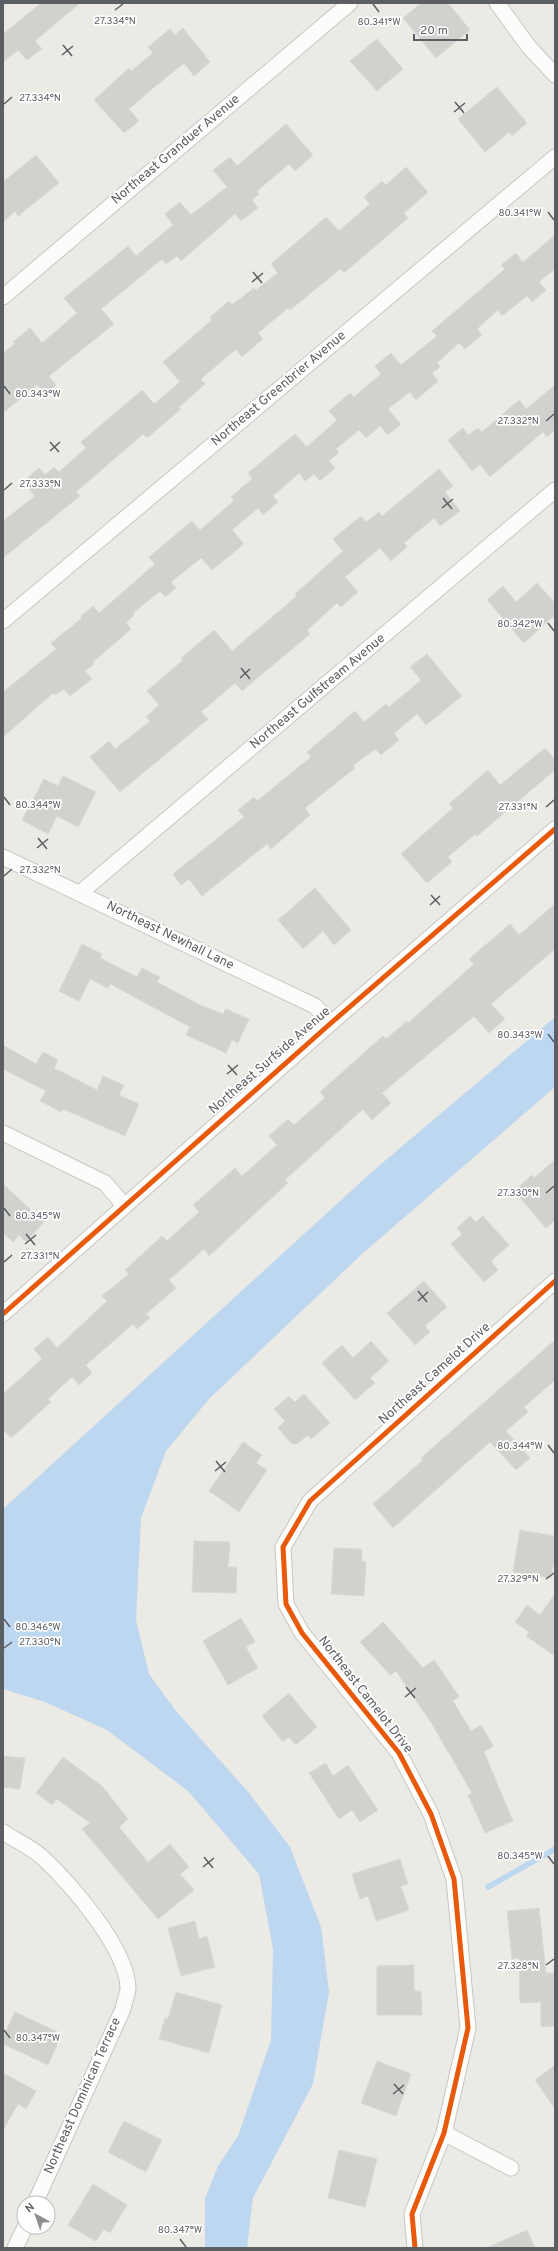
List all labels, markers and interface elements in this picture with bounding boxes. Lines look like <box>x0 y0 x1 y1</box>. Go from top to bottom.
text: 27.334°N <box>94 15 136 28</box>
text: 80.341°W <box>357 16 401 29</box>
scale bar <box>414 16 467 42</box>
text: 20 m <box>420 23 448 39</box>
text: 27.334°N <box>19 92 61 105</box>
street label: Northeast Granduer Avenue <box>109 92 243 208</box>
text: 80.341°W <box>498 207 542 220</box>
street label: Northeast Greenbrier Avenue <box>209 328 349 450</box>
text: 80.343°W <box>15 388 61 401</box>
text: 27.332°N <box>497 415 539 428</box>
text: 27.333°N <box>19 478 61 491</box>
text: 80.342°W <box>497 618 543 631</box>
street label: Northeast Gulfstream Avenue <box>247 631 389 753</box>
text: 80.344°W <box>15 799 61 812</box>
text: 27.331°N <box>498 801 538 814</box>
text: 27.332°N <box>19 864 61 877</box>
street label: Northeast Newhall Lane <box>104 898 236 974</box>
street label: Northeast Surfside Avenue <box>206 1004 334 1118</box>
text: 80.343°W <box>497 1029 543 1042</box>
text: 27.330°N <box>497 1187 539 1200</box>
text: 80.345°W <box>15 1210 61 1223</box>
text: 27.331°N <box>20 1250 60 1263</box>
street label: Northeast Camelot Drive <box>376 1320 494 1428</box>
text: 80.344°W <box>497 1440 543 1453</box>
text: 27.329°N <box>497 1573 539 1586</box>
text: 80.346°W <box>15 1621 61 1634</box>
street label: Northeast Camelot Drive <box>314 1633 416 1757</box>
text: 27.330°N <box>19 1636 61 1649</box>
text: 80.345°W <box>497 1850 543 1863</box>
text: 27.328°N <box>497 1960 539 1973</box>
street label: Northeast Dominican Terrace <box>41 2015 125 2177</box>
text: 80.347°W <box>16 2032 60 2045</box>
north arrow <box>16 2195 56 2235</box>
text: N <box>23 2200 38 2216</box>
text: 80.347°W <box>158 2224 202 2237</box>

